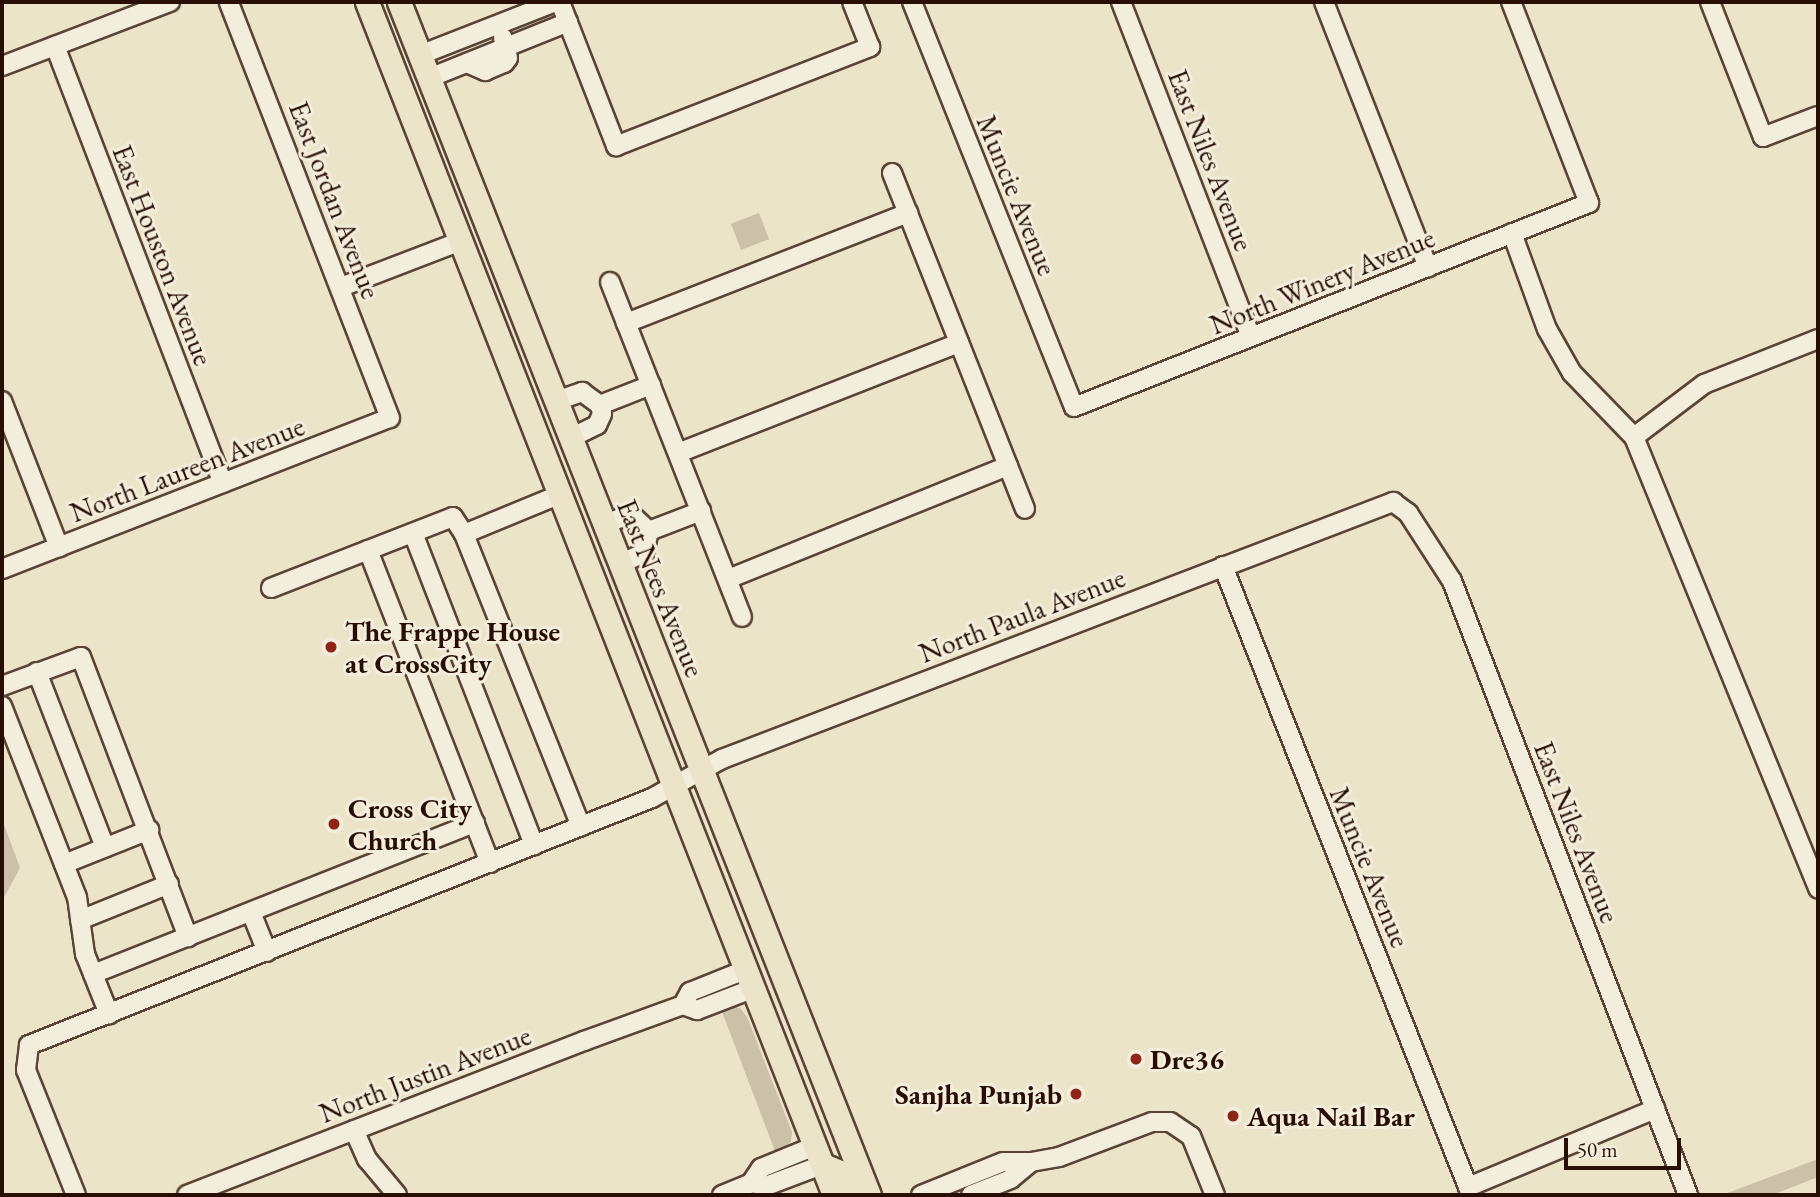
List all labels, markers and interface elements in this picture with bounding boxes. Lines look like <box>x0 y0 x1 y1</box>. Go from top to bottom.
street label: East Niles Avenue <box>1161 65 1261 255</box>
street label: East Jordan Avenue <box>282 97 388 303</box>
street label: Muncie Avenue <box>970 110 1064 280</box>
street label: East Houston Avenue <box>105 140 221 370</box>
street label: North Winery Avenue <box>1205 221 1439 341</box>
street label: North Laureen Avenue <box>65 409 309 529</box>
street label: East Nees Avenue <box>610 494 712 682</box>
street label: North Paula Avenue <box>914 560 1130 670</box>
place label: The Frappe House at CrossCity <box>345 614 560 680</box>
marker: The Frappe House at CrossCity <box>323 639 339 655</box>
street label: East Niles Avenue <box>1527 737 1627 927</box>
street label: Muncie Avenue <box>1323 782 1417 952</box>
place label: Cross City Church <box>348 791 472 857</box>
marker: Cross City Church <box>326 816 342 832</box>
street label: North Justin Avenue <box>314 1018 536 1130</box>
place label: Dre36 <box>1150 1042 1224 1076</box>
marker: Dre36 <box>1128 1051 1144 1067</box>
place label: Sanjha Punjab <box>895 1077 1062 1111</box>
marker: Sanjha Punjab <box>1068 1086 1084 1102</box>
place label: Aqua Nail Bar <box>1247 1099 1415 1133</box>
marker: Aqua Nail Bar <box>1225 1108 1241 1124</box>
scale bar <box>1568 1124 1685 1168</box>
text: 50 m <box>1577 1136 1618 1163</box>

